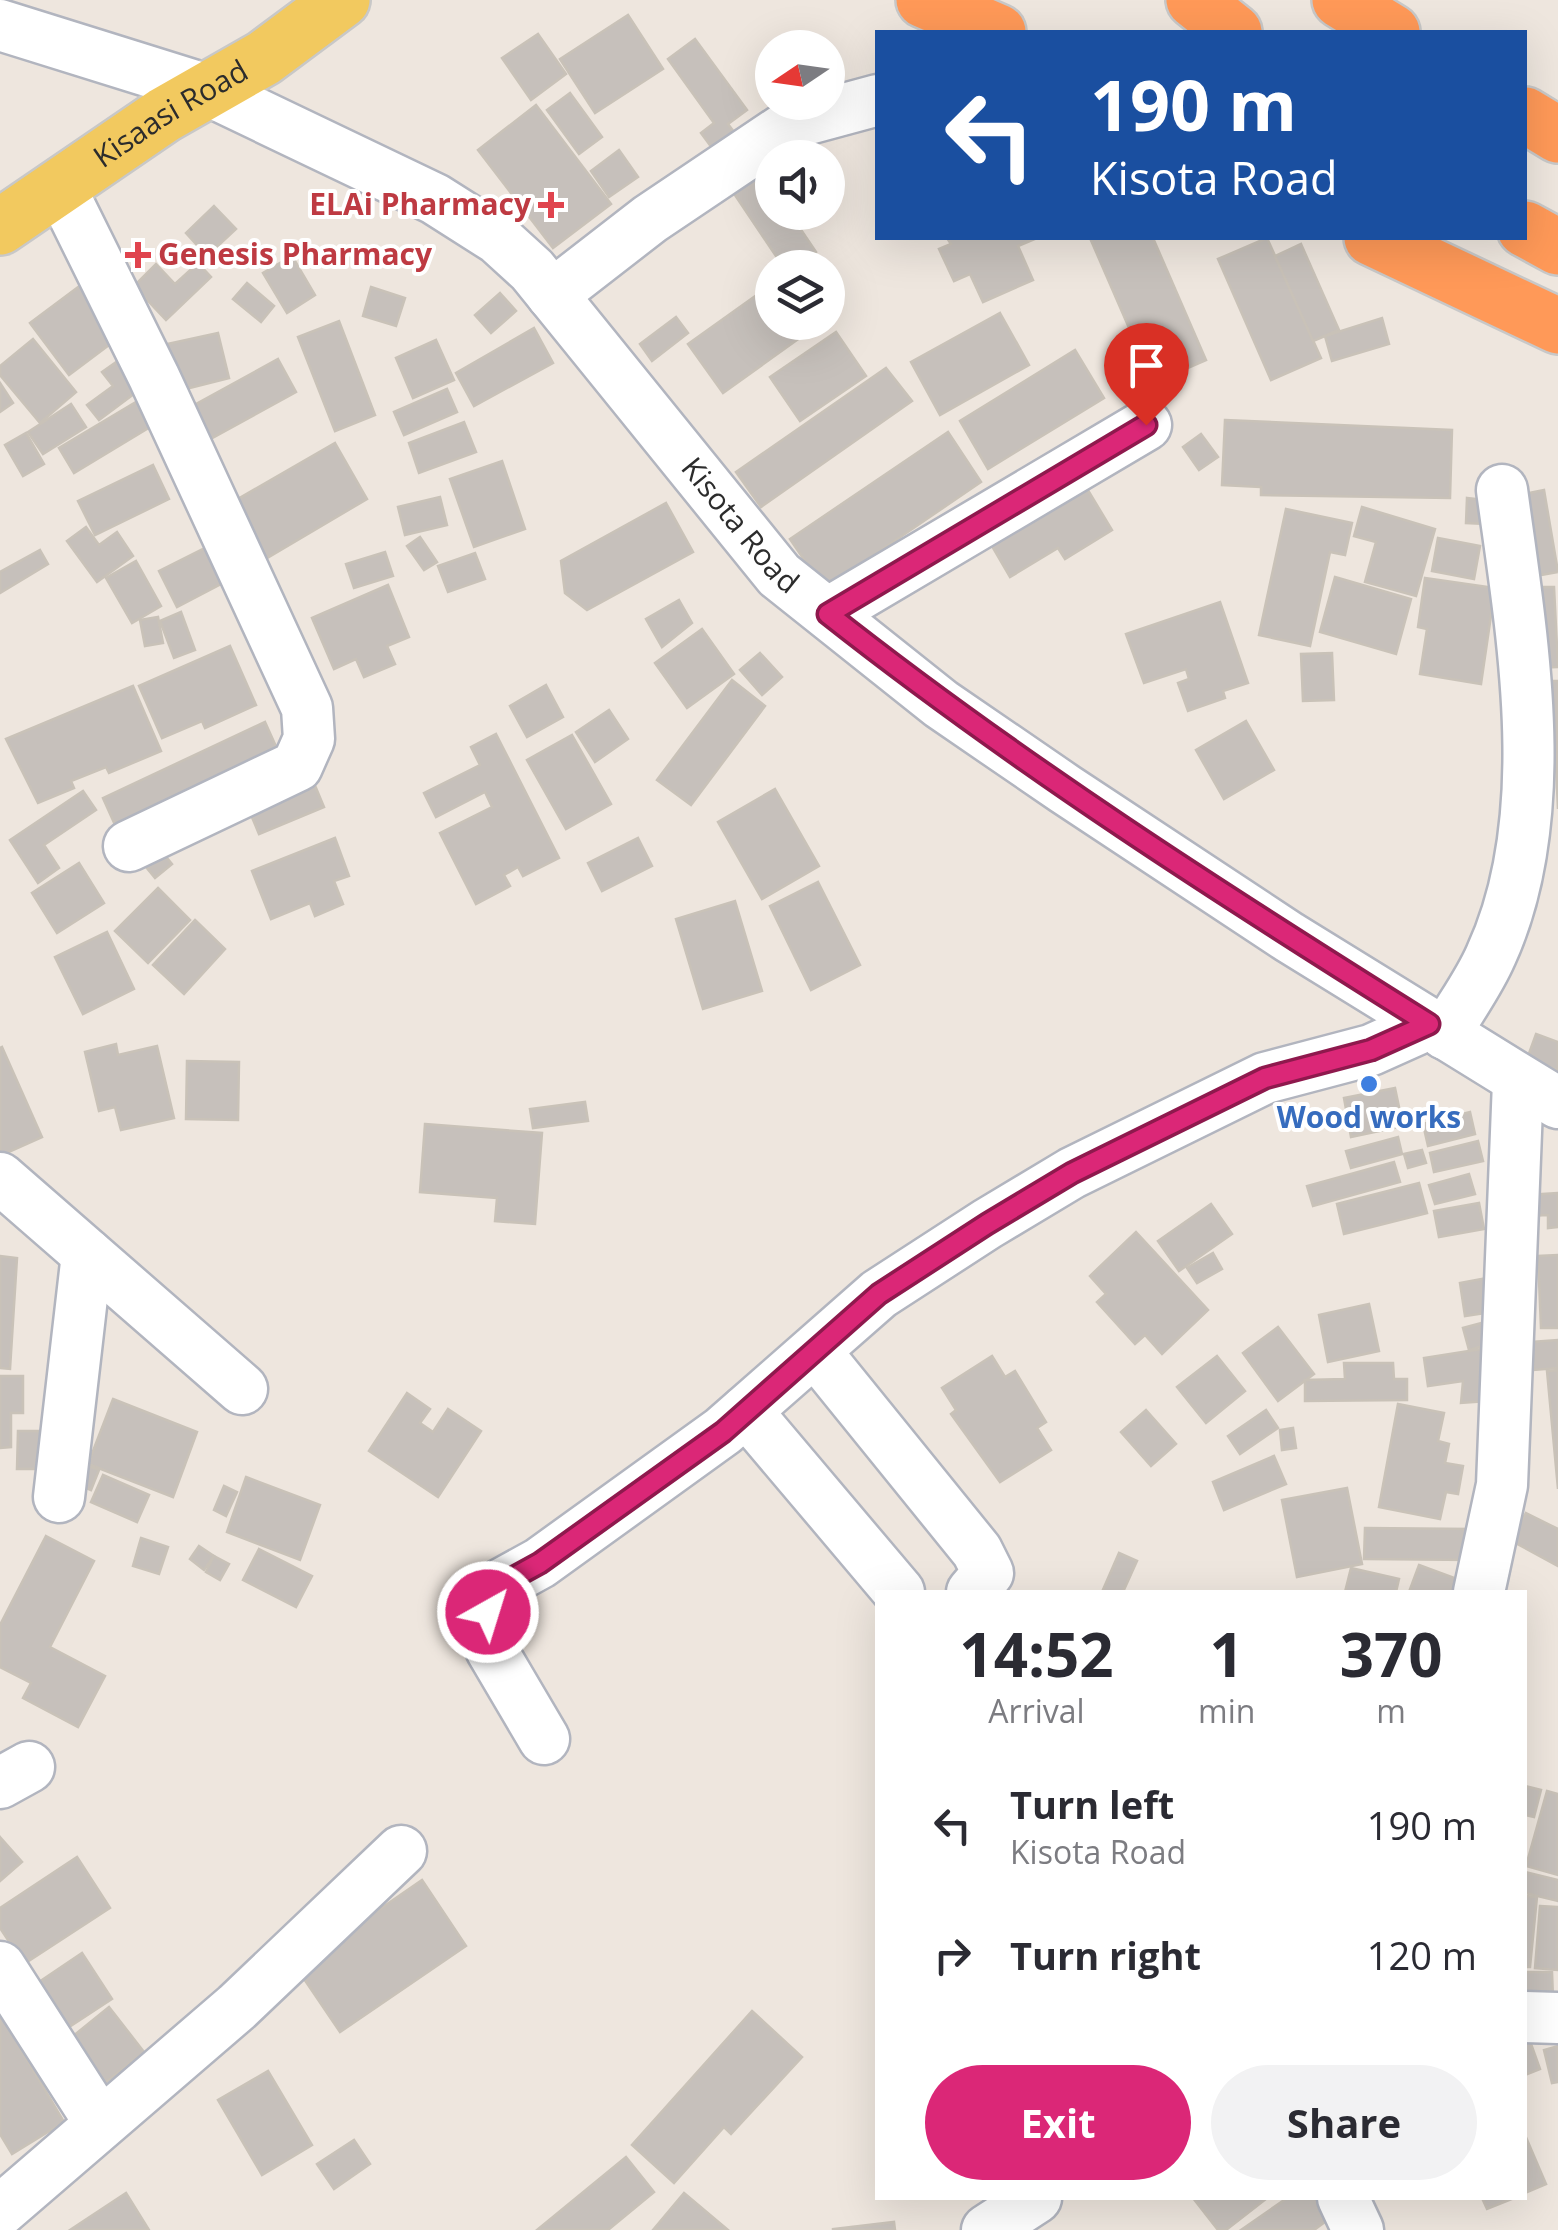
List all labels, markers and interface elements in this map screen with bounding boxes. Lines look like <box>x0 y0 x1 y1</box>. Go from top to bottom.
north arrow <box>755 30 845 120</box>
map controls <box>755 30 845 340</box>
street label: Kisaasi Road <box>85 49 255 176</box>
text: 190 m <box>1090 56 1297 152</box>
icon: left <box>925 70 1055 200</box>
button: sound <box>755 140 845 230</box>
text: Kisota Road <box>1090 147 1338 208</box>
place label: ELAi Pharmacy <box>309 183 532 224</box>
marker: ELAi Pharmacy <box>540 194 562 216</box>
place label: Genesis Pharmacy <box>158 233 433 274</box>
marker: Genesis Pharmacy <box>127 244 149 266</box>
button: layers <box>755 250 845 340</box>
pin <box>1104 323 1189 426</box>
icon: arrive <box>1119 338 1174 393</box>
street label: Kisota Road <box>673 448 808 602</box>
marker: Wood works <box>1358 1073 1380 1095</box>
place label: Wood works <box>1277 1096 1461 1137</box>
position arrow <box>436 1560 540 1664</box>
text: 14:52 <box>959 1613 1114 1695</box>
text: 1 <box>1210 1613 1244 1695</box>
text: 370 <box>1340 1613 1443 1695</box>
text: Arrival <box>988 1689 1085 1732</box>
text: min <box>1198 1689 1255 1732</box>
text: m <box>1376 1689 1406 1732</box>
text: Turn left <box>1010 1778 1174 1830</box>
icon: left <box>925 1798 980 1853</box>
text: 190 m <box>1367 1799 1477 1851</box>
text: Kisota Road <box>1010 1830 1186 1873</box>
icon: right <box>925 1928 980 1983</box>
text: Turn right <box>1010 1929 1201 1981</box>
text: 120 m <box>1367 1929 1477 1981</box>
button: Exit <box>925 2065 1191 2180</box>
button: Share <box>1211 2065 1477 2180</box>

